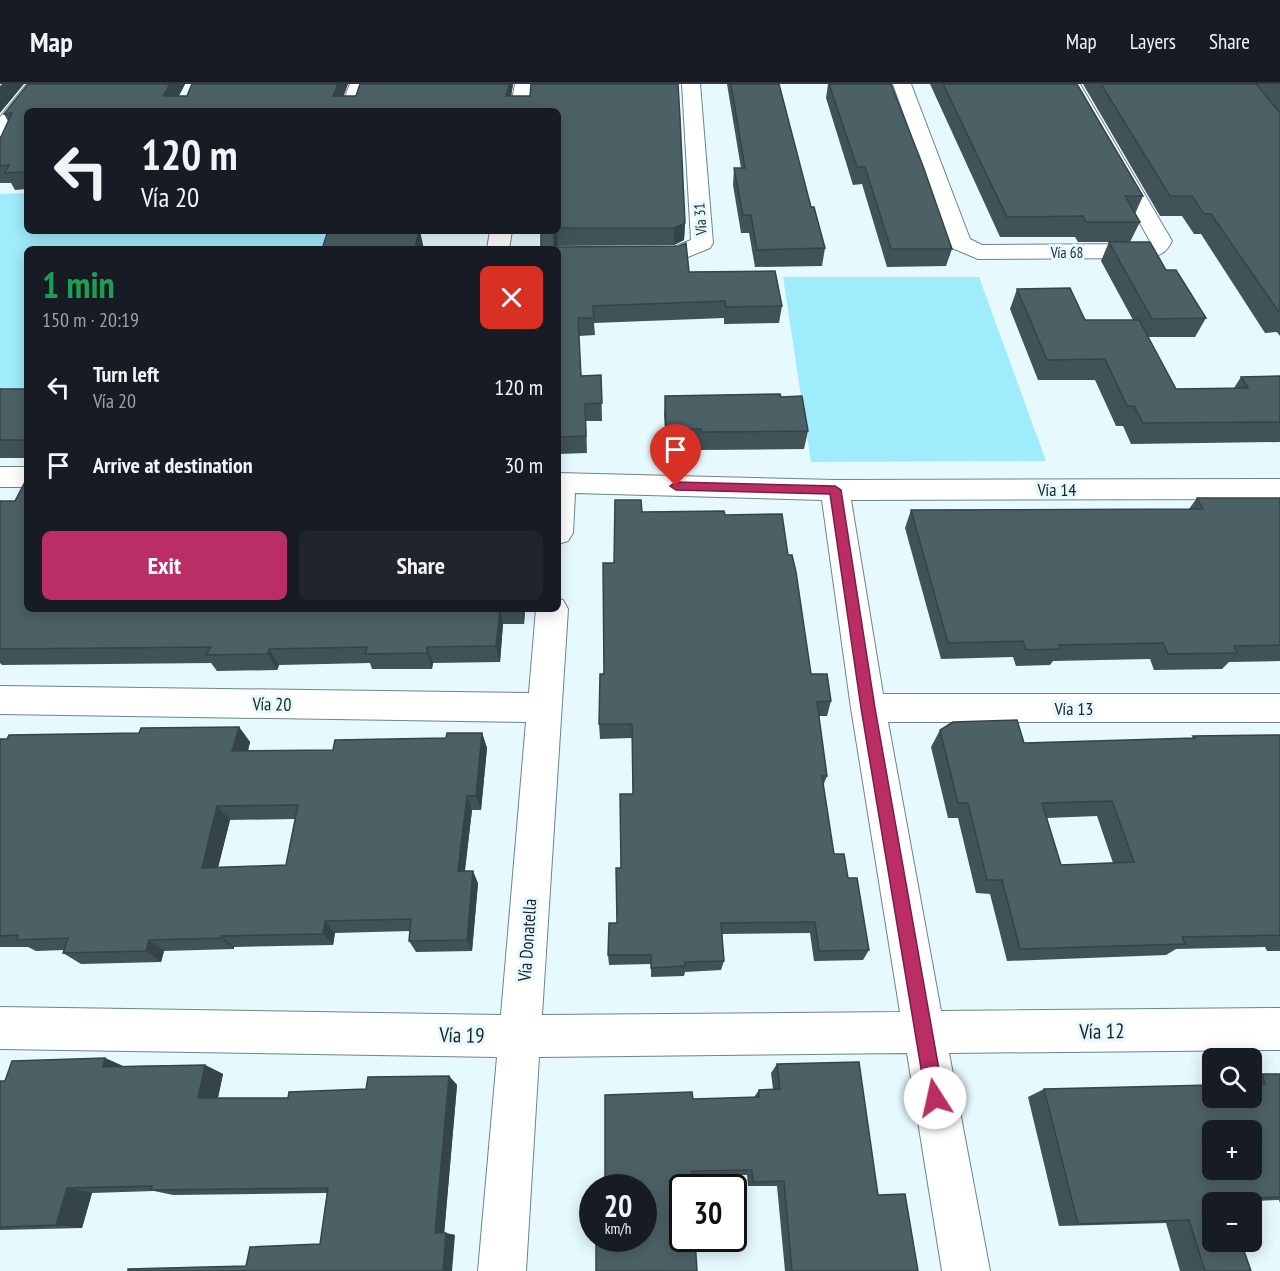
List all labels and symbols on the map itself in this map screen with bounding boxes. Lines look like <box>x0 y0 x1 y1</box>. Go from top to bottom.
street label: Vía 31 <box>689 202 711 237</box>
street label: Vía 68 <box>1050 243 1083 262</box>
pin <box>650 424 701 486</box>
street label: Vía 14 <box>1037 478 1076 501</box>
street label: Vía 20 <box>251 692 292 716</box>
street label: Vía 13 <box>1054 697 1093 720</box>
street label: Vía Donatella <box>513 898 541 983</box>
street label: Vía 12 <box>1078 1017 1125 1045</box>
street label: Vía 19 <box>438 1021 485 1049</box>
position arrow <box>903 1066 967 1130</box>
speed limit sign: 30 <box>669 1174 747 1252</box>

